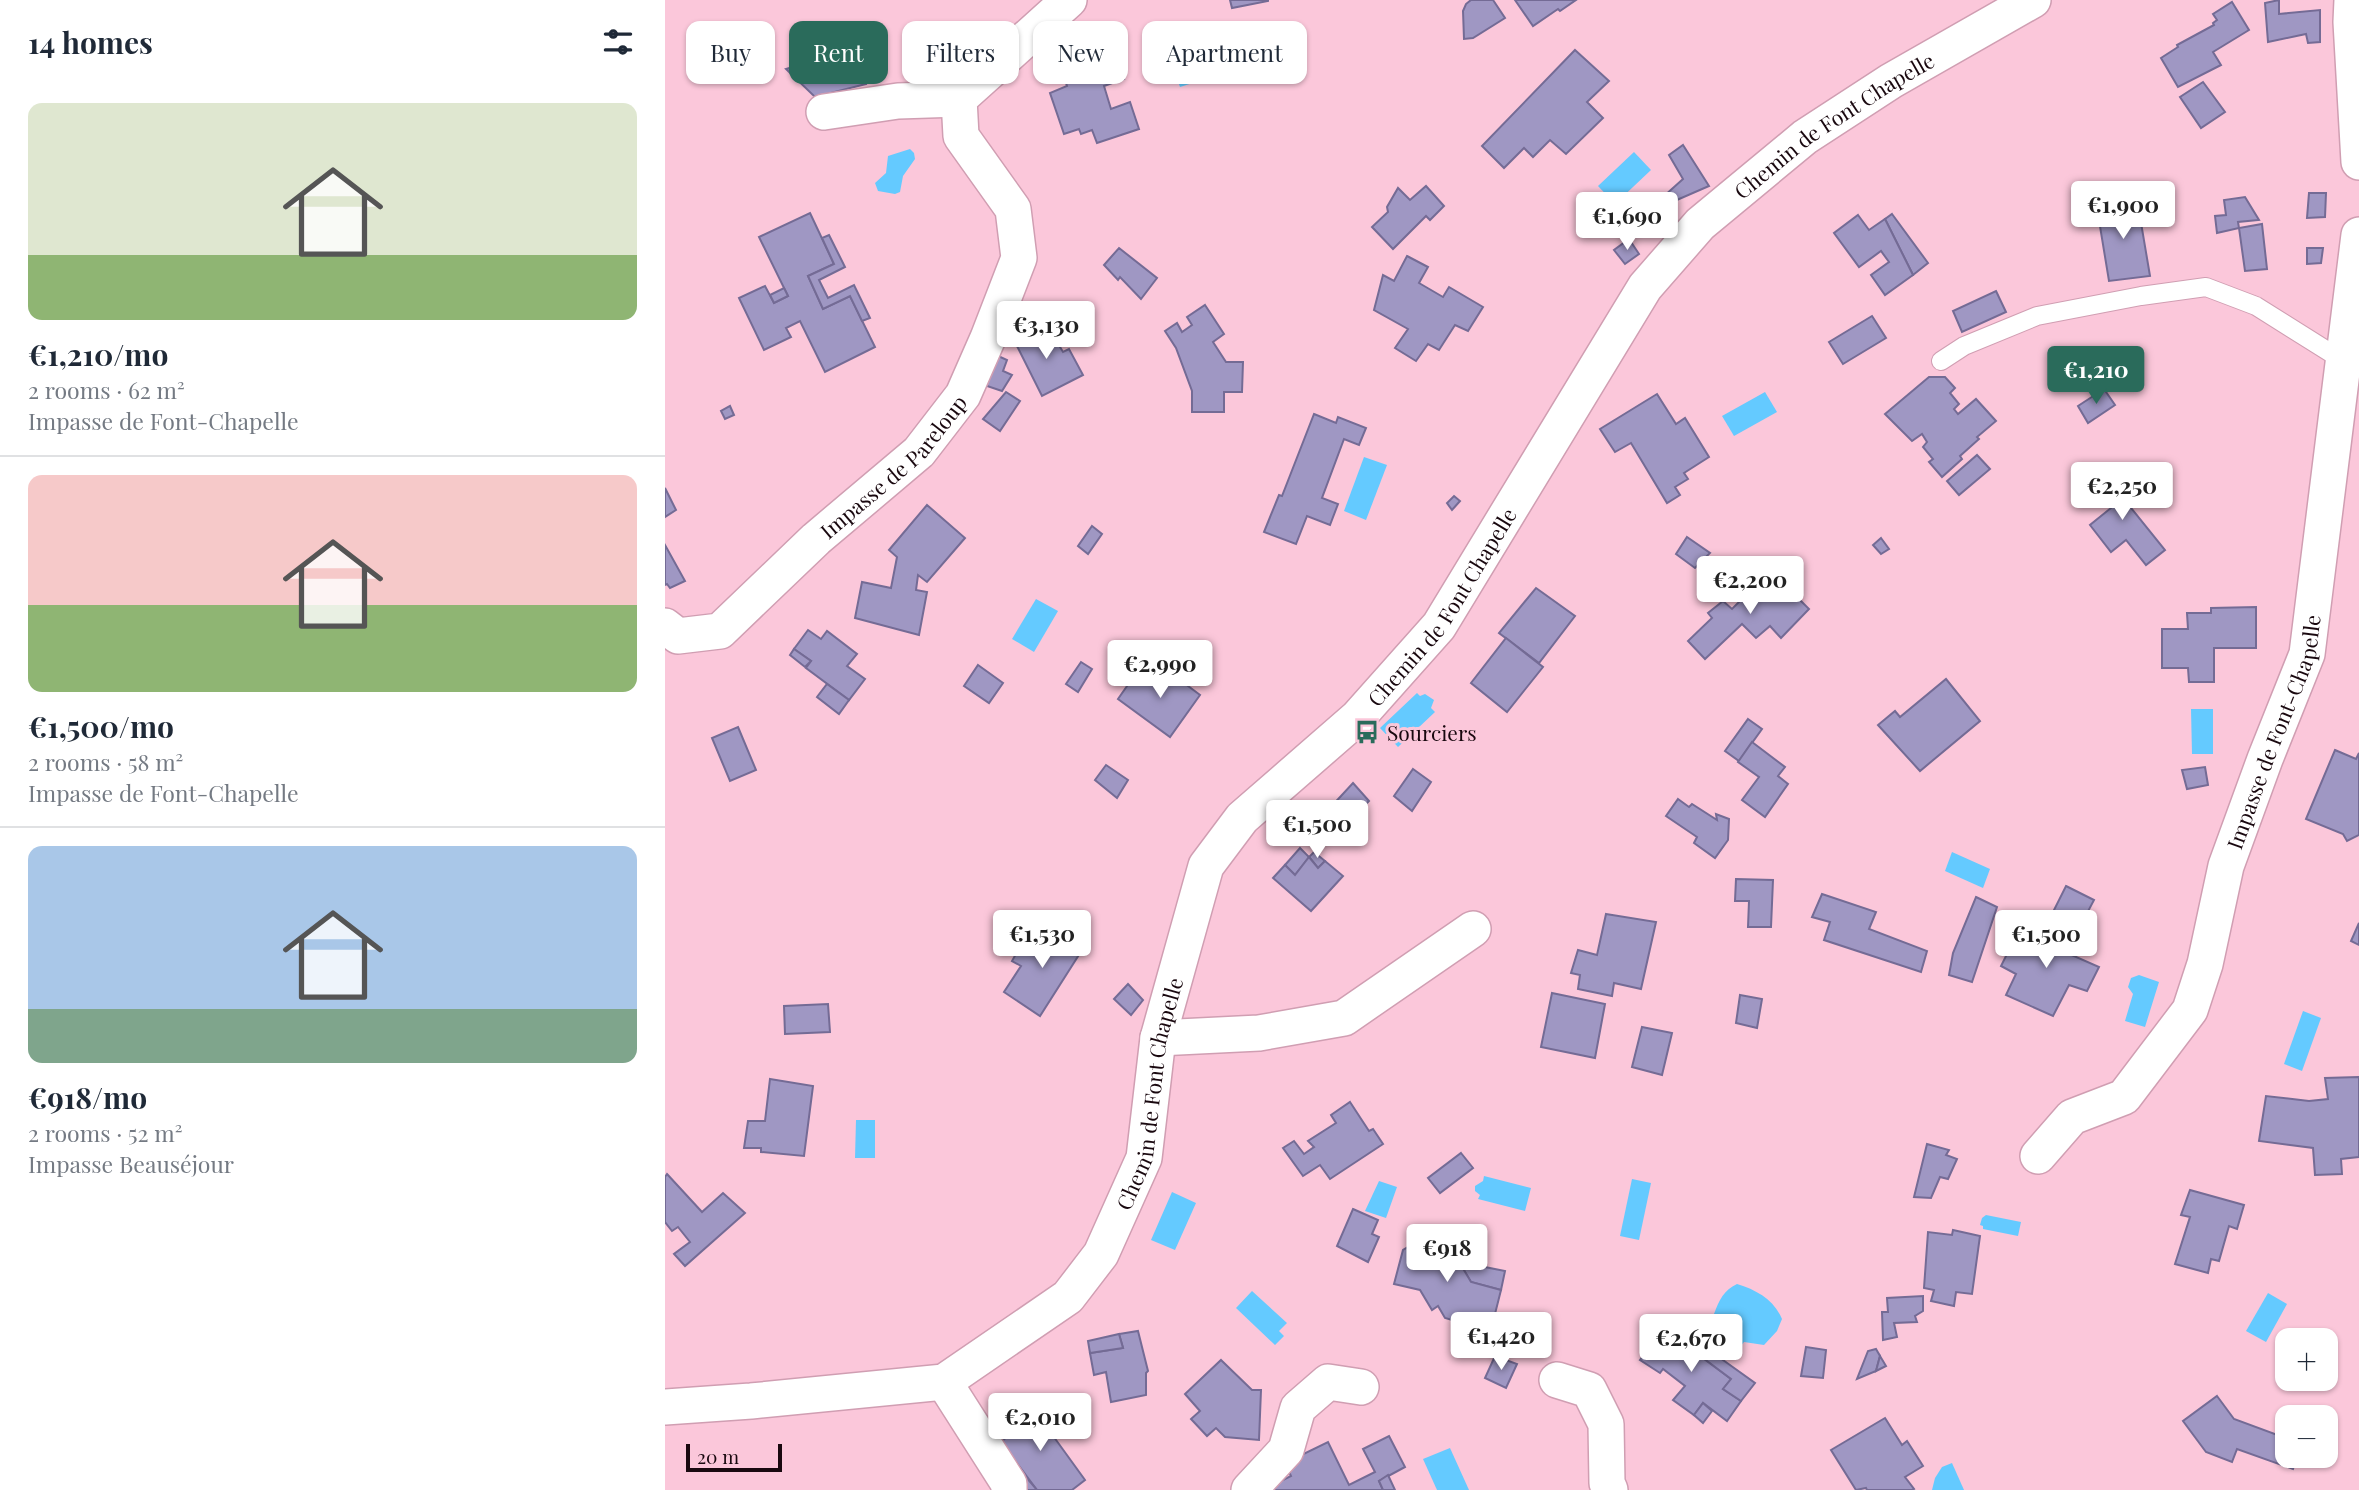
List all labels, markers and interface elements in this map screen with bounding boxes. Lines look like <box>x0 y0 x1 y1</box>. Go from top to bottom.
chip: Buy <box>686 21 775 84</box>
chip: Rent <box>789 21 888 84</box>
chip: Filters <box>902 21 1019 84</box>
chip: New <box>1033 21 1128 84</box>
chip: Apartment <box>1142 21 1307 84</box>
text: 14 homes <box>28 22 153 62</box>
icon: filters <box>599 23 637 61</box>
street label: Chemin de Font Chapelle <box>1728 46 1939 204</box>
icon: home <box>270 149 396 275</box>
pin: €1,900 <box>2066 182 2180 241</box>
text: €1,900 <box>2087 188 2159 219</box>
pin: €1,690 <box>1570 192 1684 252</box>
text: €1,690 <box>1592 199 1662 230</box>
pin: €3,130 <box>989 302 1103 361</box>
text: €3,130 <box>1013 308 1079 339</box>
text: €1,210/mo <box>28 334 168 374</box>
pin: €1,210 <box>2039 346 2153 406</box>
text: €1,210 <box>2063 353 2129 384</box>
text: 2 rooms · 62 m² <box>28 374 185 405</box>
street label: Impasse de Pareloup <box>814 389 972 544</box>
text: Impasse de Font-Chapelle <box>28 405 299 436</box>
pin: €2,250 <box>2065 462 2179 522</box>
text: €2,250 <box>2087 469 2157 500</box>
street label: Chemin de Font Chapelle <box>1361 502 1522 712</box>
icon: home <box>270 521 396 647</box>
pin: €2,200 <box>1693 556 1807 616</box>
text: €2,200 <box>1713 563 1787 594</box>
street label: Impasse de Font-Chapelle <box>2219 613 2326 853</box>
pin: €2,990 <box>1103 640 1217 700</box>
text: €2,990 <box>1123 647 1197 678</box>
text: €1,500/mo <box>28 706 174 746</box>
bus stop icon: Sourciers <box>1353 718 1381 746</box>
place label: Sourciers <box>1387 718 1477 746</box>
text: 2 rooms · 58 m² <box>28 746 183 777</box>
text: Impasse de Font-Chapelle <box>28 777 299 808</box>
pin: €1,500 <box>1260 800 1374 860</box>
text: €1,500 <box>1282 807 1352 838</box>
icon: home <box>270 892 396 1018</box>
pin: €1,530 <box>985 911 1099 970</box>
pin: €1,500 <box>1989 911 2103 970</box>
text: €1,530 <box>1009 917 1075 948</box>
text: €1,500 <box>2011 917 2081 948</box>
street label: Chemin de Font Chapelle <box>1109 974 1188 1214</box>
text: €918/mo <box>28 1077 147 1117</box>
text: 2 rooms · 52 m² <box>28 1117 182 1148</box>
text: Impasse Beauséjour <box>28 1148 234 1179</box>
pin: €918 <box>1406 1224 1488 1284</box>
text: €918 <box>1422 1231 1472 1262</box>
pin: €1,420 <box>1444 1312 1558 1372</box>
pin: €2,670 <box>1634 1314 1748 1374</box>
text: €1,420 <box>1467 1319 1535 1350</box>
text: €2,670 <box>1655 1321 1727 1352</box>
map controls <box>2275 1328 2338 1468</box>
button: + <box>2275 1328 2338 1391</box>
pin: €2,010 <box>983 1394 1097 1453</box>
text: €2,010 <box>1004 1400 1076 1431</box>
button: − <box>2275 1405 2338 1468</box>
scale bar <box>686 1441 782 1473</box>
text: 20 m <box>697 1443 739 1469</box>

